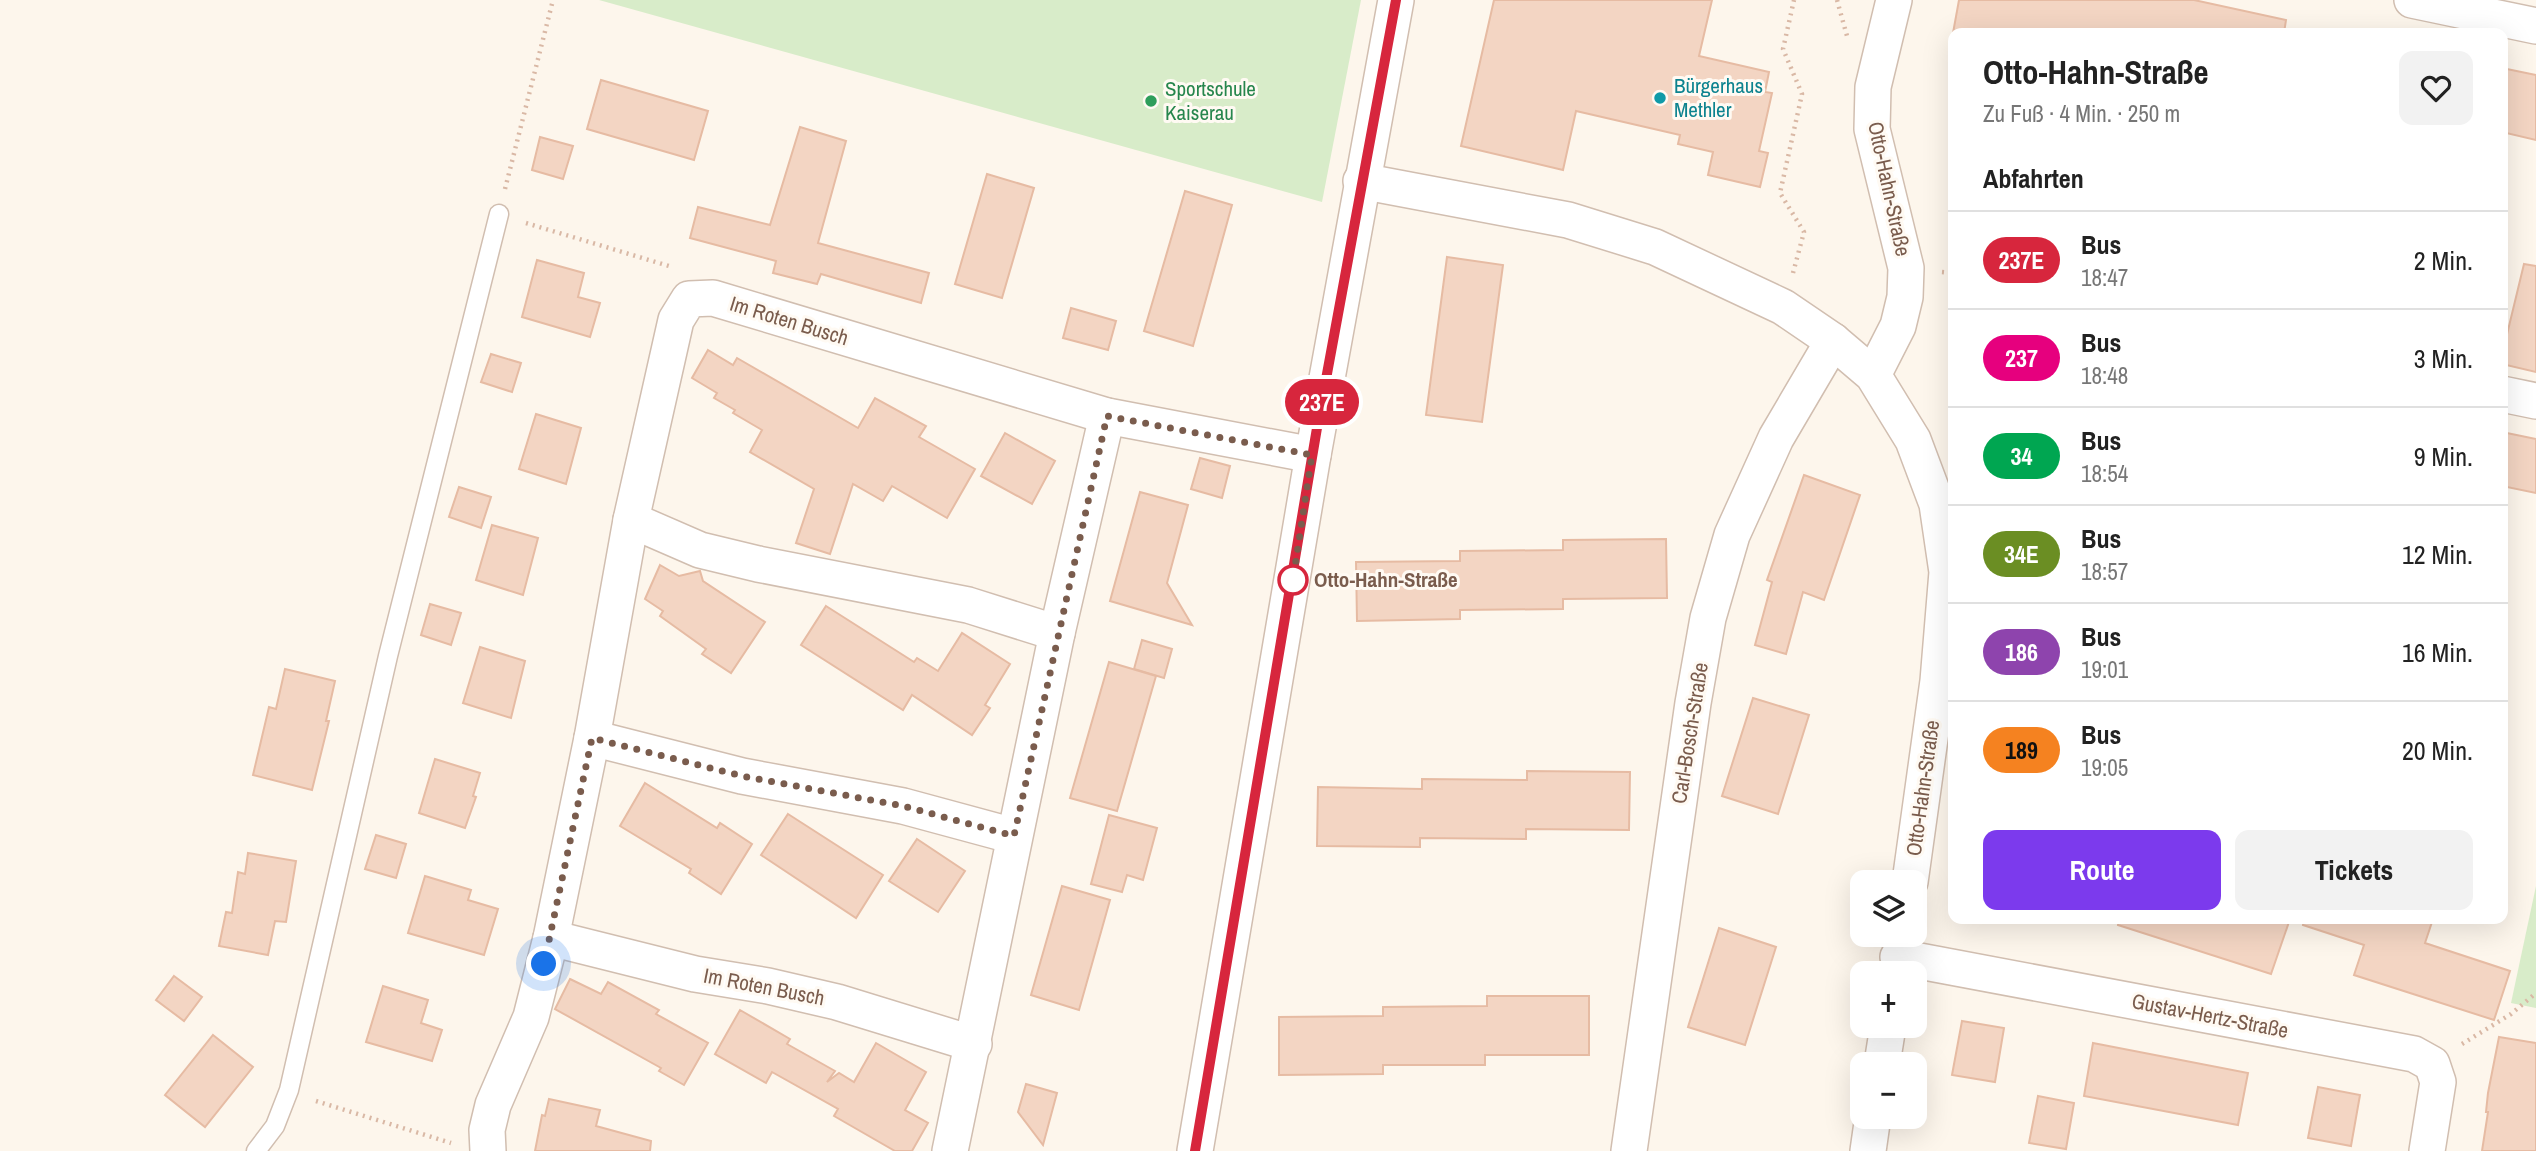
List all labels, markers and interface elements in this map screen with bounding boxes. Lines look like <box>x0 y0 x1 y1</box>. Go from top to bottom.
text: Otto-Hahn-Straße <box>1983 50 2209 94</box>
button: heart <box>2399 51 2473 125</box>
place label: Bürgerhaus Methler <box>1674 71 1763 124</box>
place label: Sportschule Kaiserau <box>1165 74 1256 127</box>
marker: Bürgerhaus Methler <box>1652 90 1668 106</box>
marker: Sportschule Kaiserau <box>1143 93 1159 109</box>
text: Zu Fuß · 4 Min. · 250 m <box>1983 98 2180 129</box>
street label: Otto-Hahn-Straße <box>1861 119 1918 259</box>
text: Abfahrten <box>1983 161 2084 196</box>
text: Bus <box>2081 227 2121 262</box>
text: 2 Min. <box>2414 243 2473 278</box>
text: 237E <box>1999 244 2044 276</box>
text: 18:47 <box>2081 262 2128 293</box>
street label: Im Roten Busch <box>726 289 852 352</box>
text: Bus <box>2081 325 2121 360</box>
text: 3 Min. <box>2414 341 2473 376</box>
text: 237 <box>2005 342 2038 374</box>
text: 18:48 <box>2081 360 2128 391</box>
line badge: 237E <box>1273 379 1371 425</box>
text: 237E <box>1299 386 1345 418</box>
text: Bus <box>2081 423 2121 458</box>
text: 9 Min. <box>2414 439 2473 474</box>
text: 34 <box>2011 440 2032 472</box>
text: 18:54 <box>2081 458 2128 489</box>
text: Bus <box>2081 521 2121 556</box>
text: 12 Min. <box>2402 537 2473 572</box>
text: 34E <box>2004 538 2039 570</box>
text: 18:57 <box>2081 556 2128 587</box>
marker: Otto-Hahn-Straße <box>1278 565 1308 595</box>
place label: Otto-Hahn-Straße <box>1314 565 1458 594</box>
text: Bus <box>2081 619 2121 654</box>
text: 16 Min. <box>2402 635 2473 670</box>
text: 186 <box>2005 636 2038 668</box>
text: 19:01 <box>2081 654 2128 685</box>
street label: Carl-Bosch-Straße <box>1664 660 1715 806</box>
text: Bus <box>2081 717 2121 752</box>
street label: Otto-Hahn-Straße <box>1899 718 1946 858</box>
text: 20 Min. <box>2402 733 2473 768</box>
text: 189 <box>2005 734 2038 766</box>
text: 19:05 <box>2081 752 2128 783</box>
button: Route <box>1983 830 2221 910</box>
button: Tickets <box>2235 830 2473 910</box>
map controls <box>1850 870 1927 1129</box>
button: layers <box>1850 870 1927 947</box>
your location <box>526 946 561 981</box>
street label: Im Roten Busch <box>701 961 827 1012</box>
button: + <box>1850 961 1927 1038</box>
street label: Gustav-Hertz-Straße <box>2129 986 2291 1045</box>
button: − <box>1850 1052 1927 1129</box>

